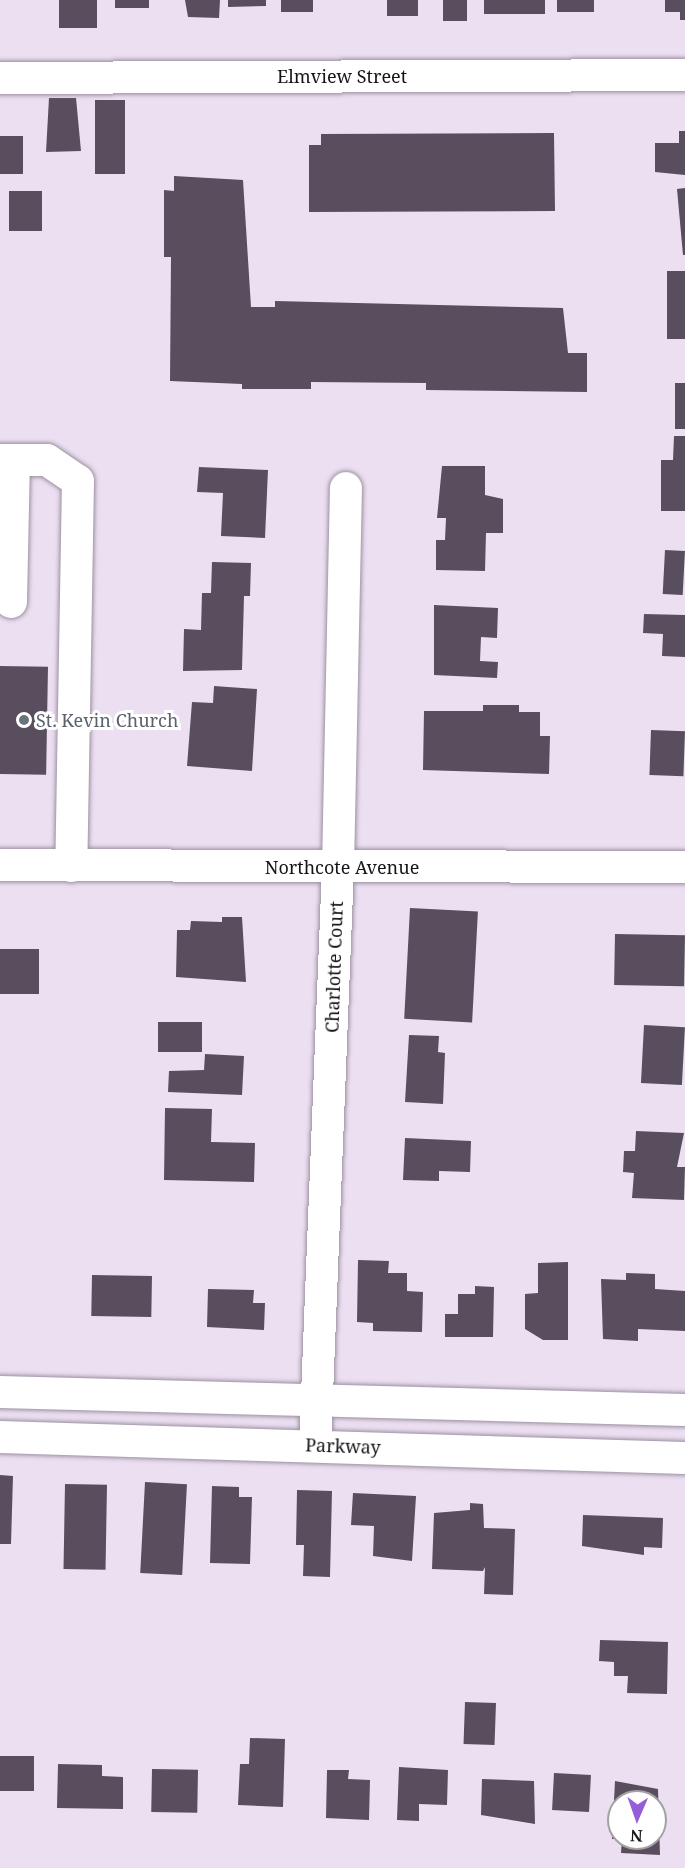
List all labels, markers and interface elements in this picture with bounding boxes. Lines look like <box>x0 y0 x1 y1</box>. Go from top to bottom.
street label: Elmview Street <box>277 65 407 87</box>
place label: St. Kevin Church <box>36 709 178 731</box>
marker: St. Kevin Church <box>17 713 31 727</box>
street label: Northcote Avenue <box>265 856 419 878</box>
street label: Charlotte Court <box>321 901 347 1033</box>
street label: Parkway <box>305 1434 381 1458</box>
north arrow <box>607 1790 667 1850</box>
text: N <box>630 1825 643 1847</box>

